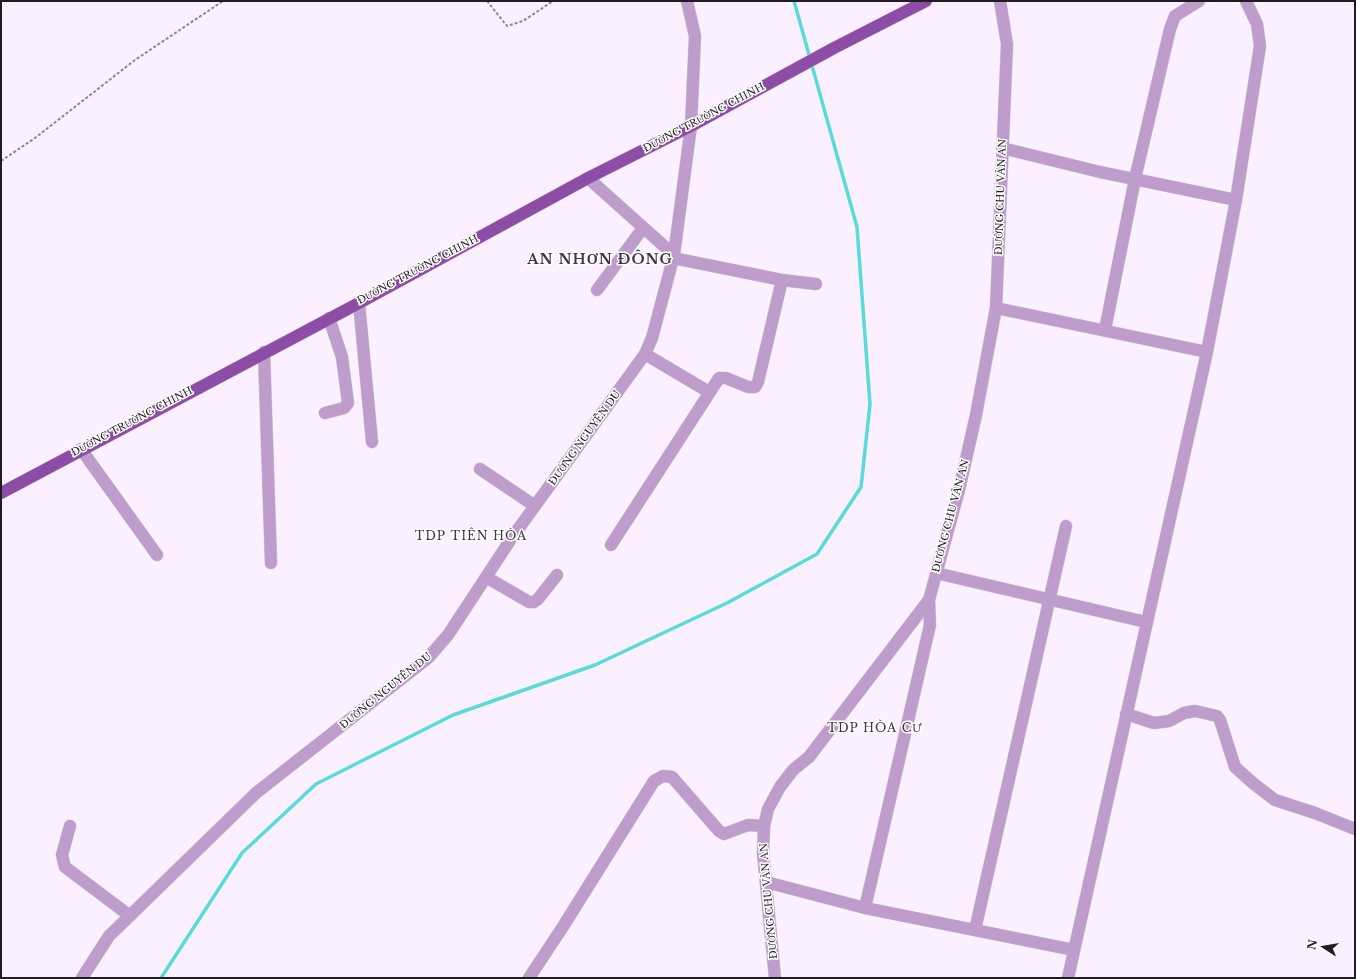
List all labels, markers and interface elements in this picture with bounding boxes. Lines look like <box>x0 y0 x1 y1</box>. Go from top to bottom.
street label: ĐƯỜNG TRƯỜNG CHINH <box>641 81 767 155</box>
street label: ĐƯỜNG CHU VĂN AN <box>993 139 1009 255</box>
street label: ĐƯỜNG TRƯỜNG CHINH <box>355 233 481 307</box>
district label: AN NHƠN ĐÔNG <box>527 252 673 268</box>
street label: ĐƯỜNG TRƯỜNG CHINH <box>69 385 195 459</box>
street label: ĐƯỜNG NGUYỄN DU <box>547 388 623 488</box>
street label: ĐƯỜNG CHU VĂN AN <box>930 458 972 574</box>
district label: TDP TIÊN HÒA <box>415 530 527 544</box>
street label: ĐƯỜNG NGUYỄN DU <box>338 650 434 732</box>
district label: TDP HÒA CƯ <box>827 722 923 736</box>
street label: ĐƯỜNG CHU VĂN AN <box>758 842 780 960</box>
north arrow <box>1304 927 1344 967</box>
text: N <box>1304 938 1320 951</box>

